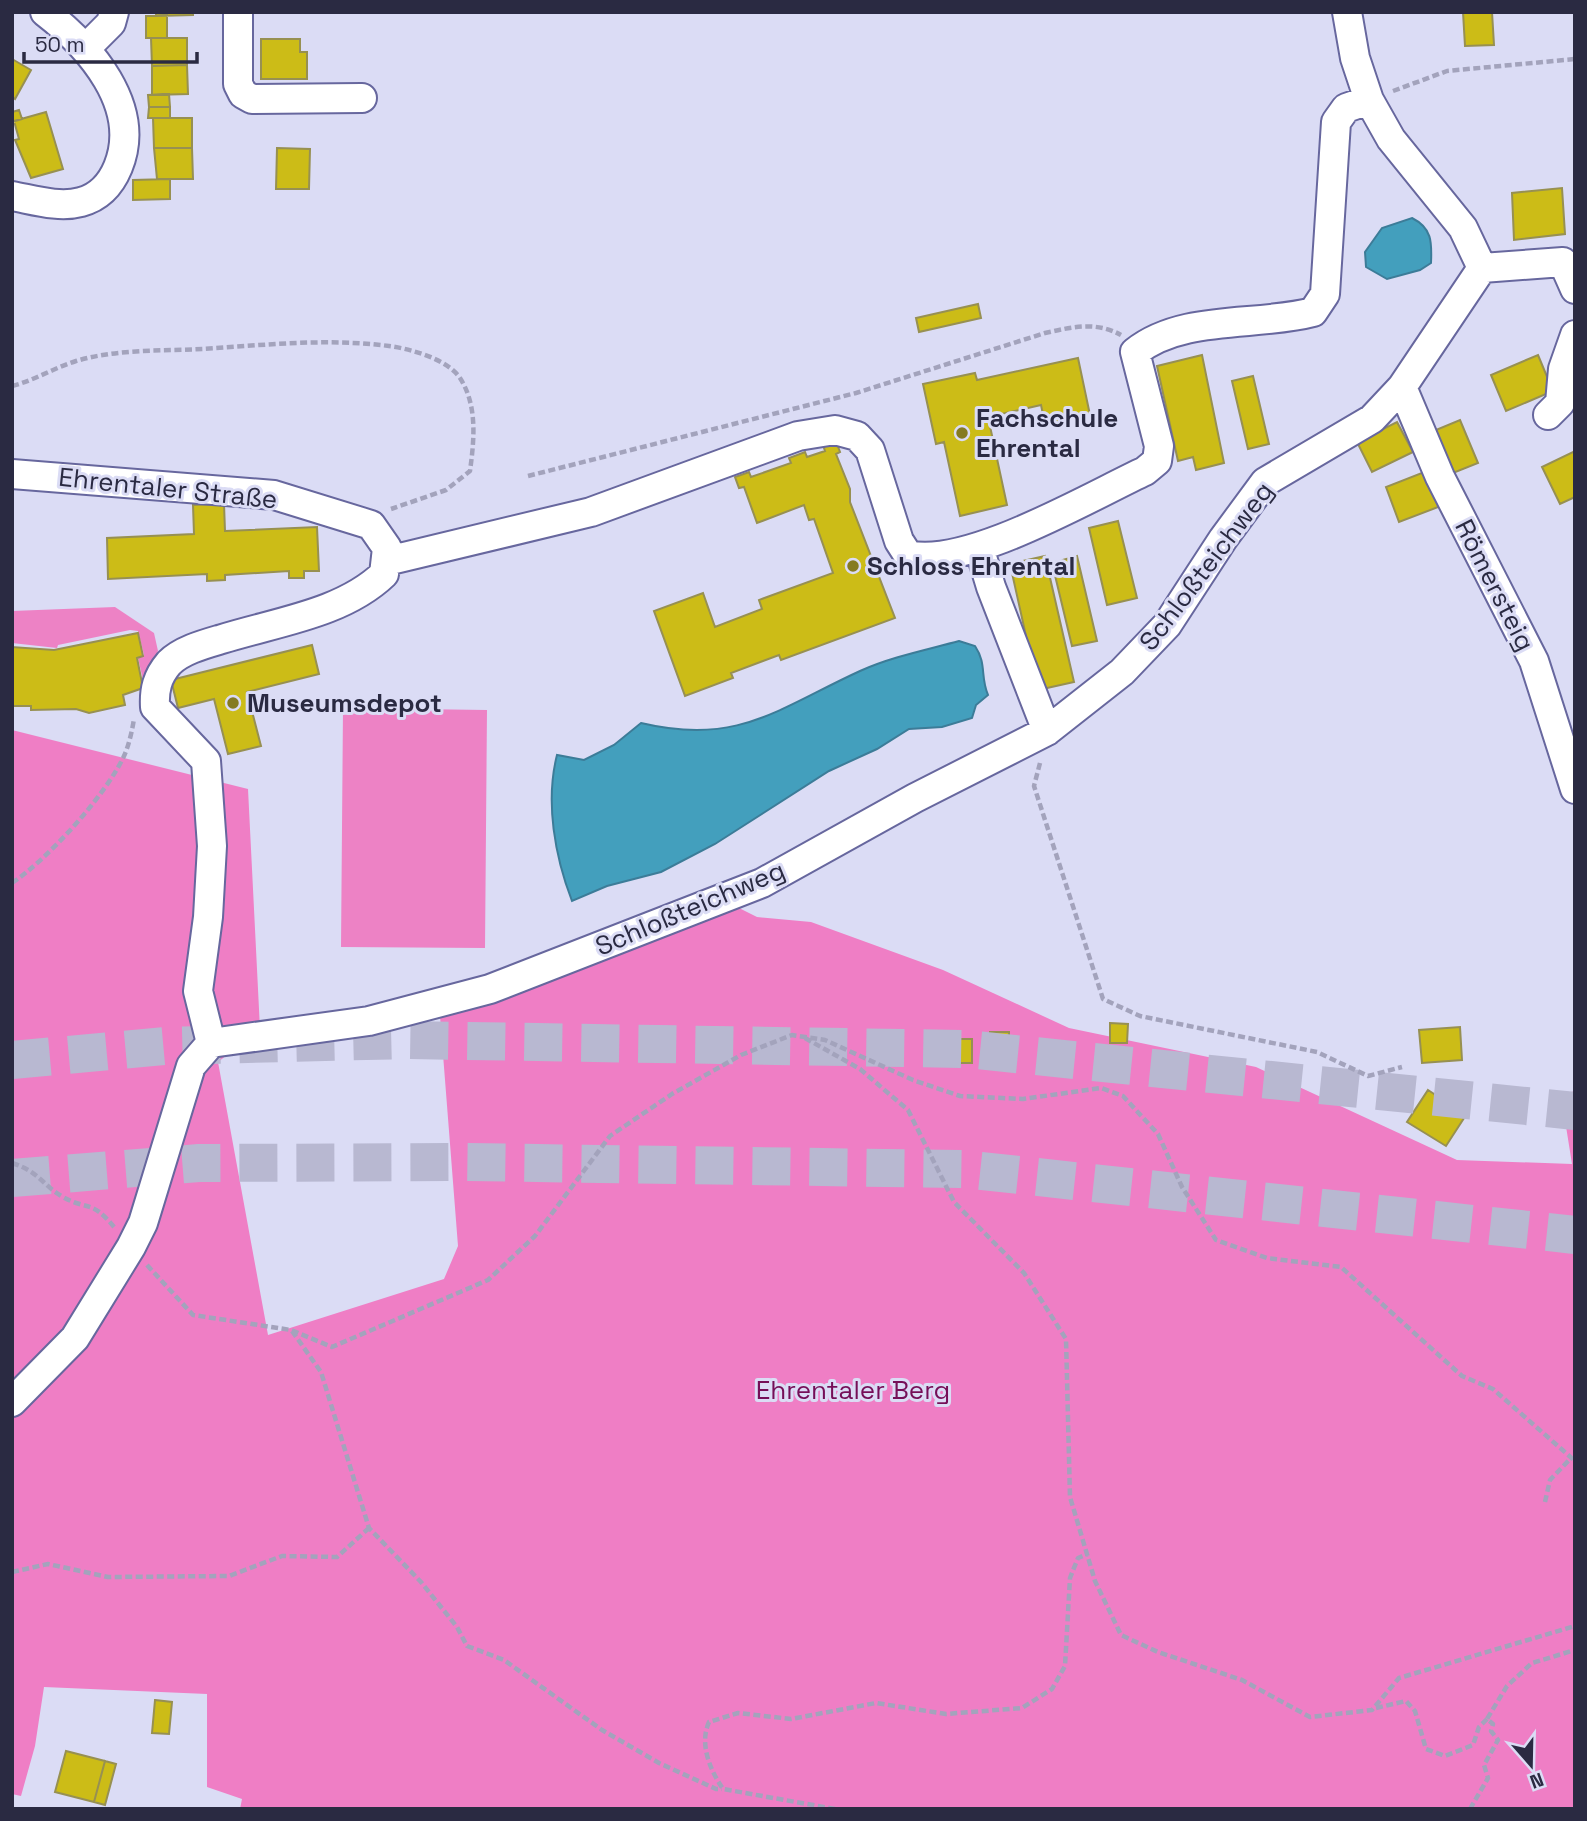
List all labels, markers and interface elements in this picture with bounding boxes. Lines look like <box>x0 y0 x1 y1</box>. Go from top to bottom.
scale bar <box>24 21 198 65</box>
text: 50 m <box>35 31 85 58</box>
place label: Fachschule Ehrental <box>976 401 1118 465</box>
marker: Fachschule Ehrental <box>954 425 970 441</box>
street label: Ehrentaler Straße <box>57 460 279 516</box>
street label: Schloßteichweg <box>1131 475 1281 657</box>
street label: Römersteig <box>1447 514 1543 656</box>
place label: Schloss Ehrental <box>867 549 1075 583</box>
marker: Schloss Ehrental <box>845 558 861 574</box>
place label: Museumsdepot <box>247 686 442 720</box>
marker: Museumsdepot <box>225 695 241 711</box>
street label: Schloßteichweg <box>590 853 790 963</box>
park label: Ehrentaler Berg <box>756 1373 950 1407</box>
north arrow <box>1496 1730 1566 1800</box>
text: N <box>1526 1767 1547 1794</box>

